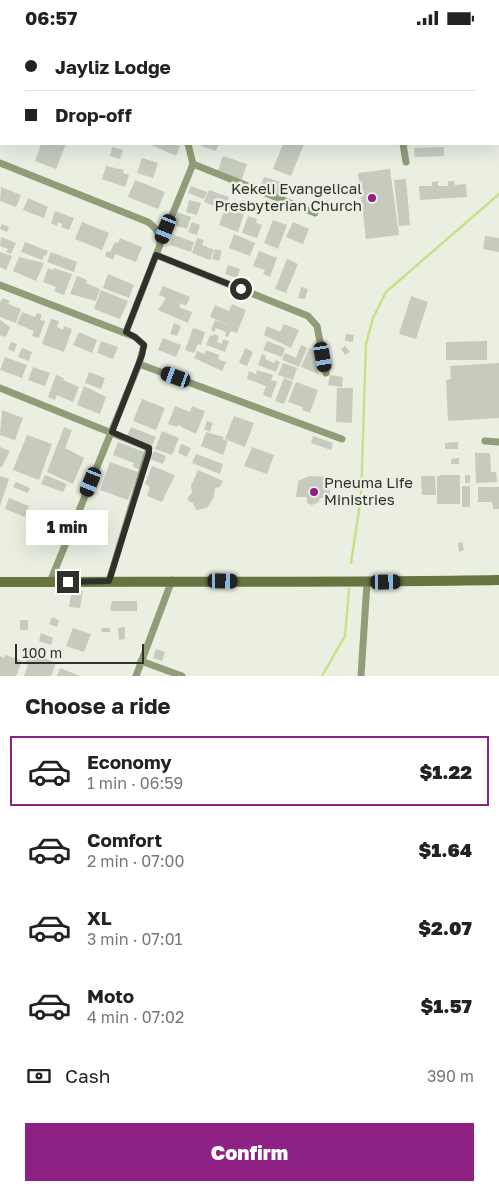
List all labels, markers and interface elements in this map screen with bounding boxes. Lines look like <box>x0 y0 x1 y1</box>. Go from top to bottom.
text: 06:57 <box>25 6 77 29</box>
text: Jayliz Lodge <box>55 55 171 78</box>
text: Drop-off <box>55 103 132 126</box>
place label: Kekeli Evangelical Presbyterian Church <box>214 179 362 214</box>
marker: Kekeli Evangelical Presbyterian Church <box>366 192 378 204</box>
car <box>153 212 178 246</box>
route start <box>230 278 252 300</box>
car <box>313 341 332 373</box>
car <box>159 365 192 389</box>
car <box>78 465 103 499</box>
place label: Pneuma Life Ministries <box>324 473 413 508</box>
marker: Pneuma Life Ministries <box>308 486 320 498</box>
callout: 1 min <box>27 509 109 545</box>
text: 1 min <box>47 517 87 537</box>
route end <box>57 571 79 593</box>
car <box>207 573 238 589</box>
car <box>370 574 401 590</box>
scale bar <box>15 641 144 664</box>
text: 100 m <box>22 644 62 661</box>
text: Choose a ride <box>25 692 171 719</box>
icon: car <box>27 749 72 794</box>
text: Economy <box>87 750 172 773</box>
text: $1.22 <box>419 760 472 783</box>
text: 1 min · 06:59 <box>87 773 183 793</box>
icon: car <box>27 827 72 872</box>
text: Comfort <box>87 828 162 851</box>
text: $1.64 <box>419 838 472 861</box>
text: 2 min · 07:00 <box>87 851 184 871</box>
icon: car <box>27 905 72 950</box>
text: XL <box>87 906 112 929</box>
text: $2.07 <box>418 916 472 939</box>
text: 3 min · 07:01 <box>87 929 182 949</box>
icon: car <box>27 983 72 1028</box>
text: Moto <box>87 984 134 1007</box>
text: $1.57 <box>421 994 472 1017</box>
text: 4 min · 07:02 <box>87 1007 184 1027</box>
icon: cash <box>25 1062 53 1090</box>
text: Cash <box>65 1064 110 1087</box>
text: 390 m <box>427 1066 474 1086</box>
button: Confirm <box>25 1123 474 1181</box>

